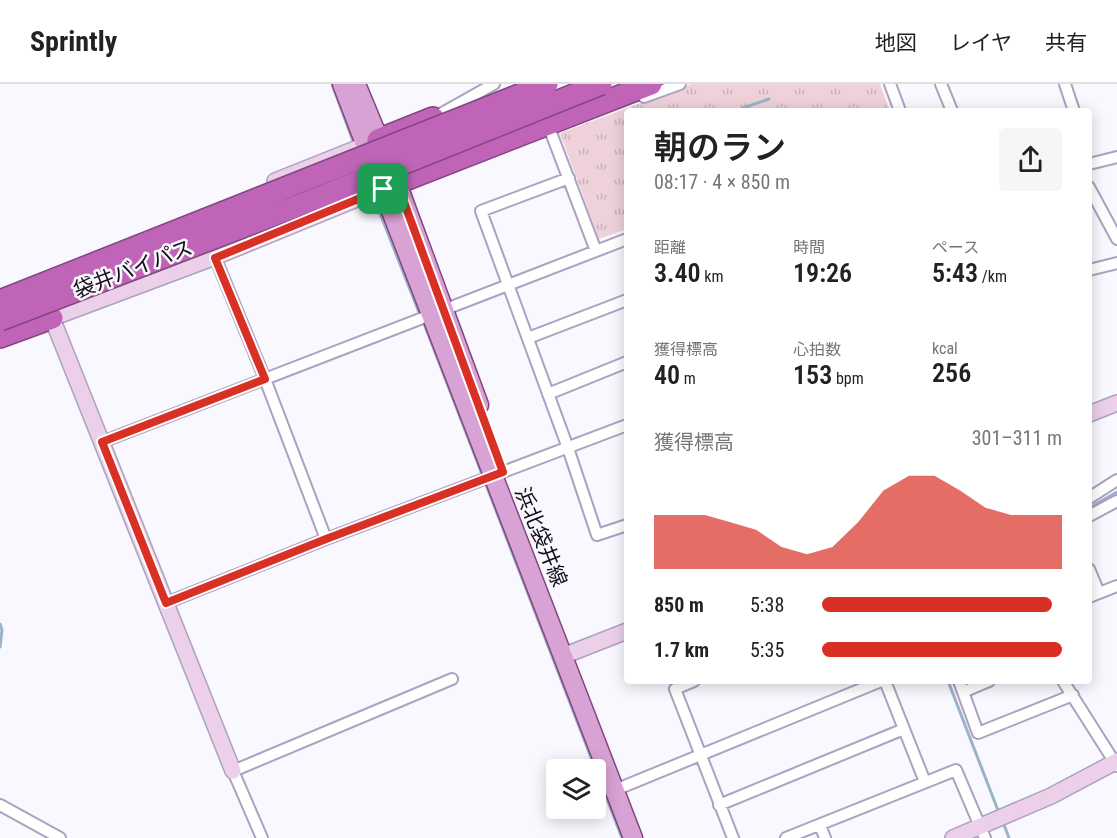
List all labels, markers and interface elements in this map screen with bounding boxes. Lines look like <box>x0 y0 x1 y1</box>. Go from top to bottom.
text: Sprintly <box>30 25 117 58</box>
text: 地図 <box>875 31 917 55</box>
text: レイヤ <box>950 31 1012 55</box>
text: 共有 <box>1045 31 1087 55</box>
text: 朝のラン <box>654 128 786 167</box>
button: share <box>999 128 1062 191</box>
pin <box>357 163 408 214</box>
text: 08:17 · 4 × 850 m <box>654 170 790 194</box>
icon: arrive <box>366 172 399 205</box>
street label: 袋井バイパス <box>70 235 196 303</box>
text: 距離 <box>654 238 686 257</box>
text: 時間 <box>793 238 825 257</box>
text: ペース <box>932 238 979 257</box>
text: 3.40 <box>654 258 701 288</box>
text: 19:26 <box>793 258 852 288</box>
text: 5:43 <box>932 258 978 288</box>
text: km <box>701 267 724 286</box>
text: /km <box>978 267 1007 286</box>
text: kcal <box>932 339 958 358</box>
text: 獲得標高 <box>654 340 718 359</box>
text: 心拍数 <box>793 340 841 359</box>
text: 256 <box>932 358 971 388</box>
text: 40 <box>654 360 680 390</box>
text: 153 <box>793 360 832 390</box>
text: m <box>680 369 696 388</box>
text: bpm <box>832 369 864 388</box>
text: 301–311 m <box>972 426 1062 450</box>
text: 獲得標高 <box>654 430 734 454</box>
street label: 浜北袋井線 <box>510 484 572 590</box>
text: 850 m <box>654 593 704 617</box>
text: 5:38 <box>750 593 784 617</box>
text: 1.7 km <box>654 638 709 662</box>
text: 5:35 <box>750 638 784 662</box>
map controls <box>546 759 606 819</box>
button: layers <box>546 759 606 819</box>

